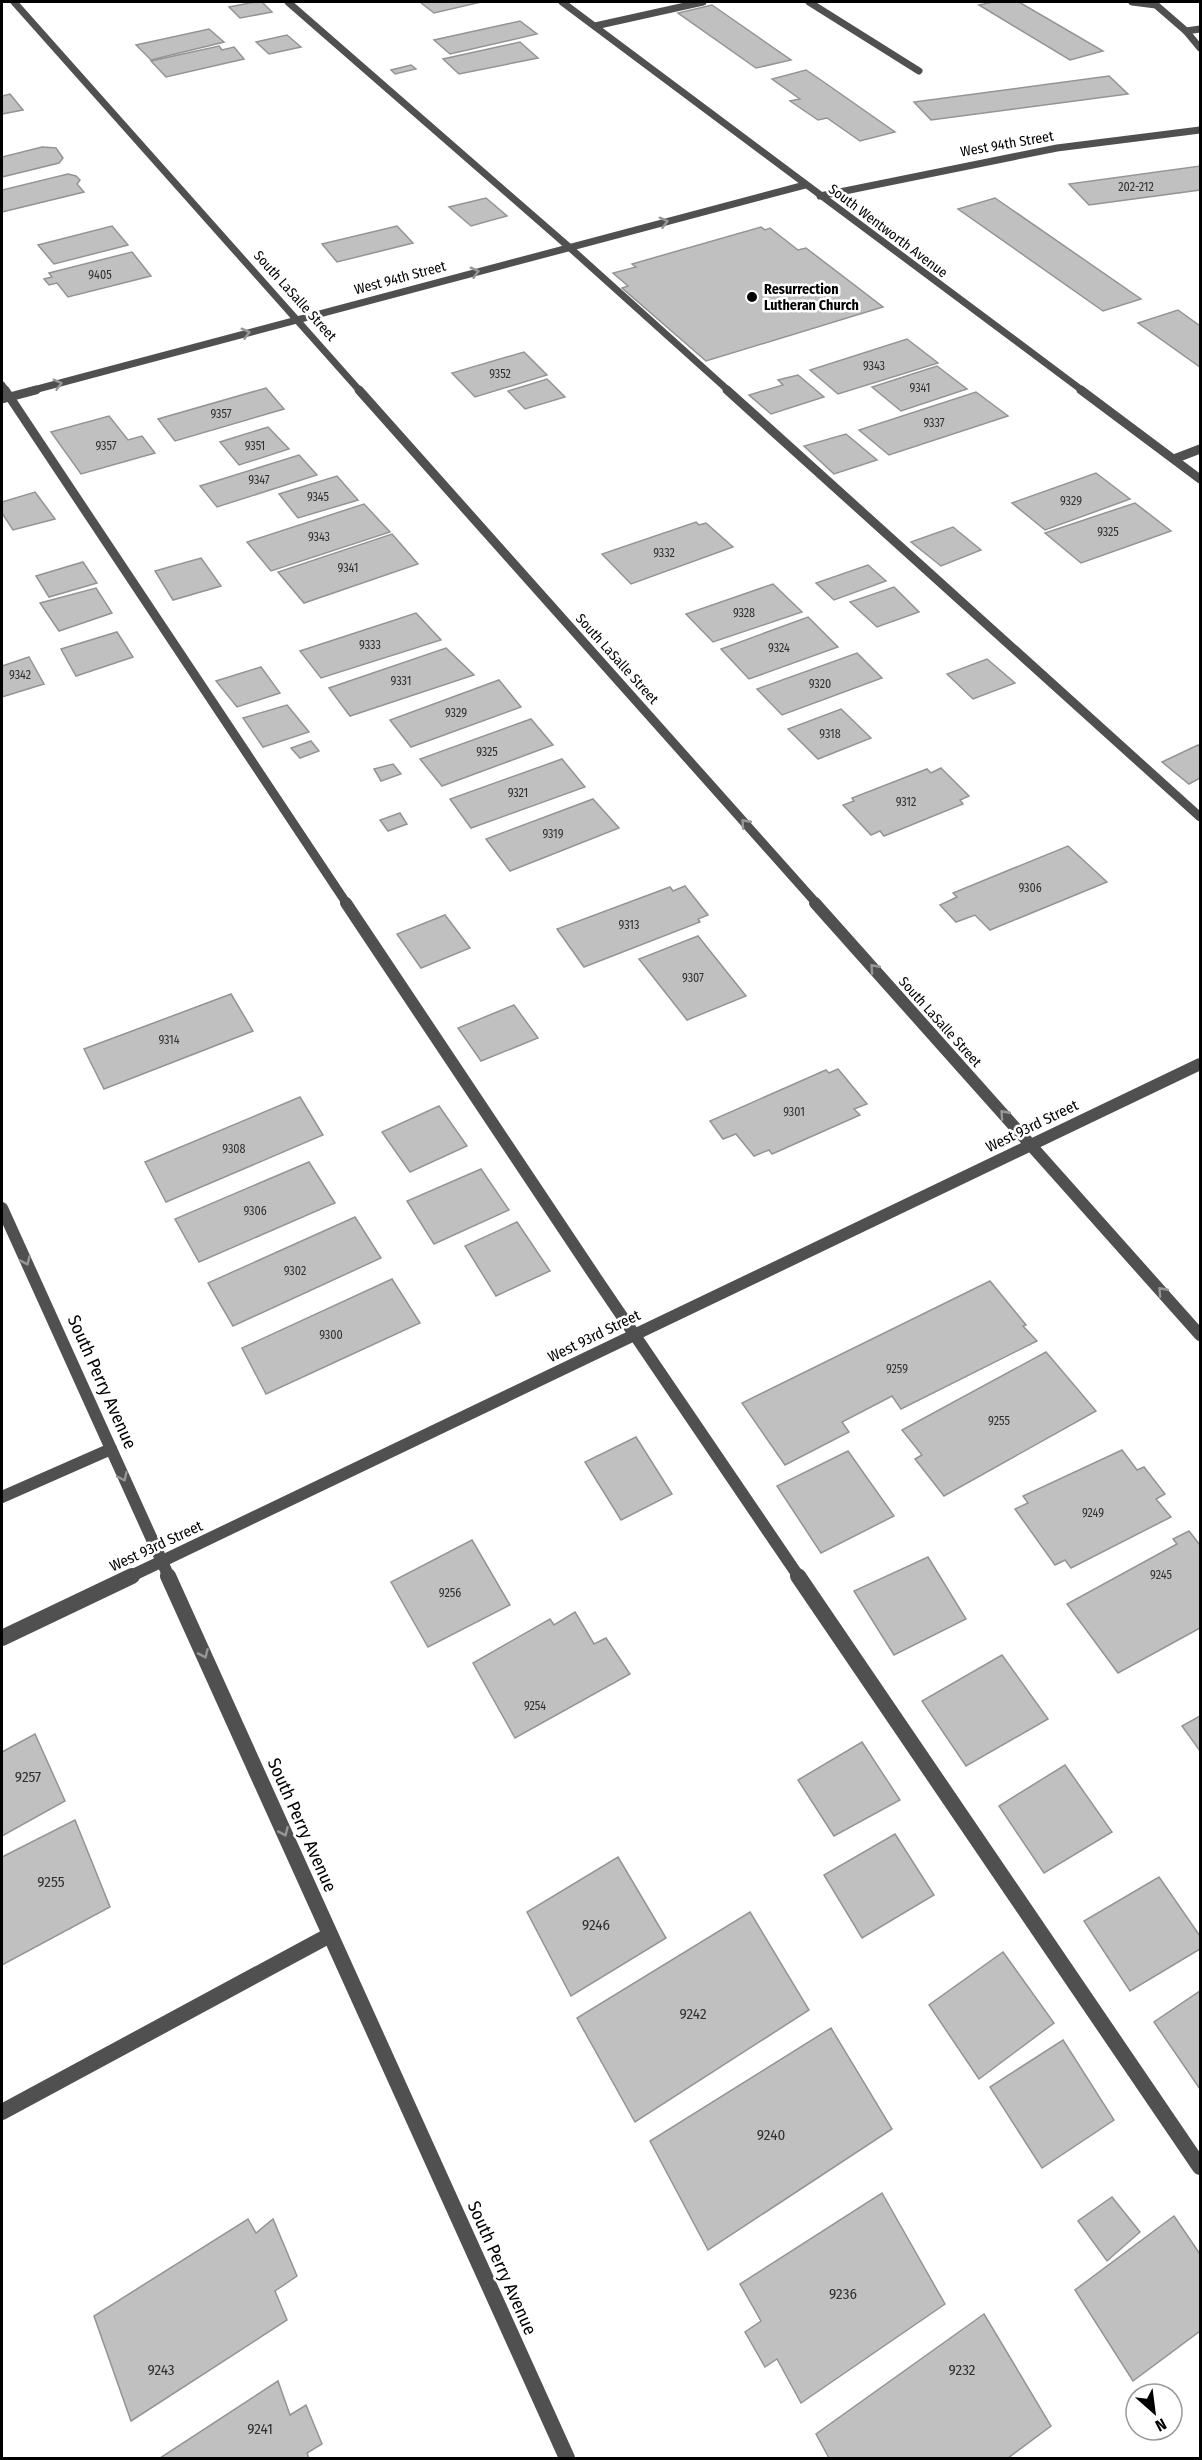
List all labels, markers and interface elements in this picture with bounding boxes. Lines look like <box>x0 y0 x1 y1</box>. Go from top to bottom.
street label: West 94th Street <box>959 127 1055 161</box>
house number: 202-212 <box>1118 180 1154 194</box>
street label: South Wentworth Avenue <box>825 181 951 281</box>
one-way arrow <box>658 217 669 229</box>
street label: South LaSalle Street <box>250 247 340 345</box>
street label: West 94th Street <box>352 257 448 298</box>
one-way arrow <box>470 267 480 280</box>
house number: 9405 <box>88 268 112 282</box>
place label: Resurrection Lutheran Church <box>764 281 859 314</box>
marker: Resurrection Lutheran Church <box>745 290 759 304</box>
one-way arrow <box>241 328 251 341</box>
house number: 9343 <box>863 359 885 373</box>
house number: 9352 <box>489 367 511 381</box>
one-way arrow <box>53 378 63 391</box>
house number: 9341 <box>910 381 930 395</box>
house number: 9357 <box>210 407 232 421</box>
house number: 9337 <box>923 416 945 430</box>
house number: 9357 <box>95 439 117 453</box>
house number: 9351 <box>245 439 265 453</box>
house number: 9347 <box>248 473 270 487</box>
house number: 9345 <box>307 490 330 504</box>
house number: 9329 <box>1060 494 1082 508</box>
house number: 9325 <box>1097 525 1119 539</box>
house number: 9343 <box>308 530 330 544</box>
house number: 9332 <box>653 546 675 560</box>
house number: 9341 <box>338 561 358 575</box>
house number: 9328 <box>733 606 755 620</box>
street label: South LaSalle Street <box>572 610 662 708</box>
house number: 9333 <box>359 638 381 652</box>
house number: 9324 <box>768 641 790 655</box>
house number: 9342 <box>9 668 31 682</box>
house number: 9331 <box>391 674 411 688</box>
house number: 9320 <box>809 677 831 691</box>
house number: 9329 <box>445 706 467 720</box>
house number: 9318 <box>819 727 841 741</box>
house number: 9325 <box>476 745 498 759</box>
house number: 9321 <box>508 786 528 800</box>
house number: 9312 <box>896 795 916 809</box>
one-way arrow <box>741 819 752 830</box>
house number: 9319 <box>542 827 564 841</box>
house number: 9306 <box>1018 881 1042 895</box>
house number: 9313 <box>619 918 639 932</box>
one-way arrow <box>870 965 881 975</box>
house number: 9307 <box>682 971 704 985</box>
street label: South LaSalle Street <box>895 973 985 1071</box>
house number: 9314 <box>158 1033 180 1047</box>
street label: West 93rd Street <box>983 1096 1081 1156</box>
house number: 9301 <box>783 1105 805 1119</box>
one-way arrow <box>1000 1110 1011 1121</box>
house number: 9308 <box>222 1142 246 1156</box>
house number: 9306 <box>243 1204 267 1218</box>
one-way arrow <box>18 1254 30 1265</box>
house number: 9302 <box>284 1264 306 1278</box>
one-way arrow <box>1158 1287 1169 1298</box>
street label: West 93rd Street <box>545 1306 643 1366</box>
street label: South Perry Avenue <box>63 1312 141 1452</box>
house number: 9300 <box>319 1328 343 1342</box>
house number: 9259 <box>886 1362 908 1376</box>
house number: 9255 <box>988 1414 1010 1428</box>
one-way arrow <box>116 1470 128 1481</box>
house number: 9249 <box>1082 1506 1104 1520</box>
street label: West 93rd Street <box>107 1517 205 1575</box>
house number: 9245 <box>1150 1568 1172 1582</box>
house number: 9256 <box>439 1586 461 1600</box>
one-way arrow <box>196 1648 208 1659</box>
house number: 9254 <box>524 1699 546 1713</box>
street label: South Perry Avenue <box>263 1755 341 1895</box>
house number: 9257 <box>15 1768 41 1786</box>
one-way arrow <box>277 1826 289 1837</box>
house number: 9255 <box>37 1873 65 1891</box>
house number: 9246 <box>582 1916 610 1934</box>
house number: 9242 <box>679 2005 707 2023</box>
house number: 9240 <box>757 2126 785 2144</box>
street label: South Perry Avenue <box>463 2198 541 2338</box>
house number: 9236 <box>829 2285 857 2303</box>
house number: 9243 <box>147 2361 175 2379</box>
house number: 9232 <box>949 2361 976 2379</box>
north arrow <box>1124 2382 1184 2442</box>
text: N <box>1152 2414 1170 2435</box>
house number: 9241 <box>247 2420 273 2438</box>

